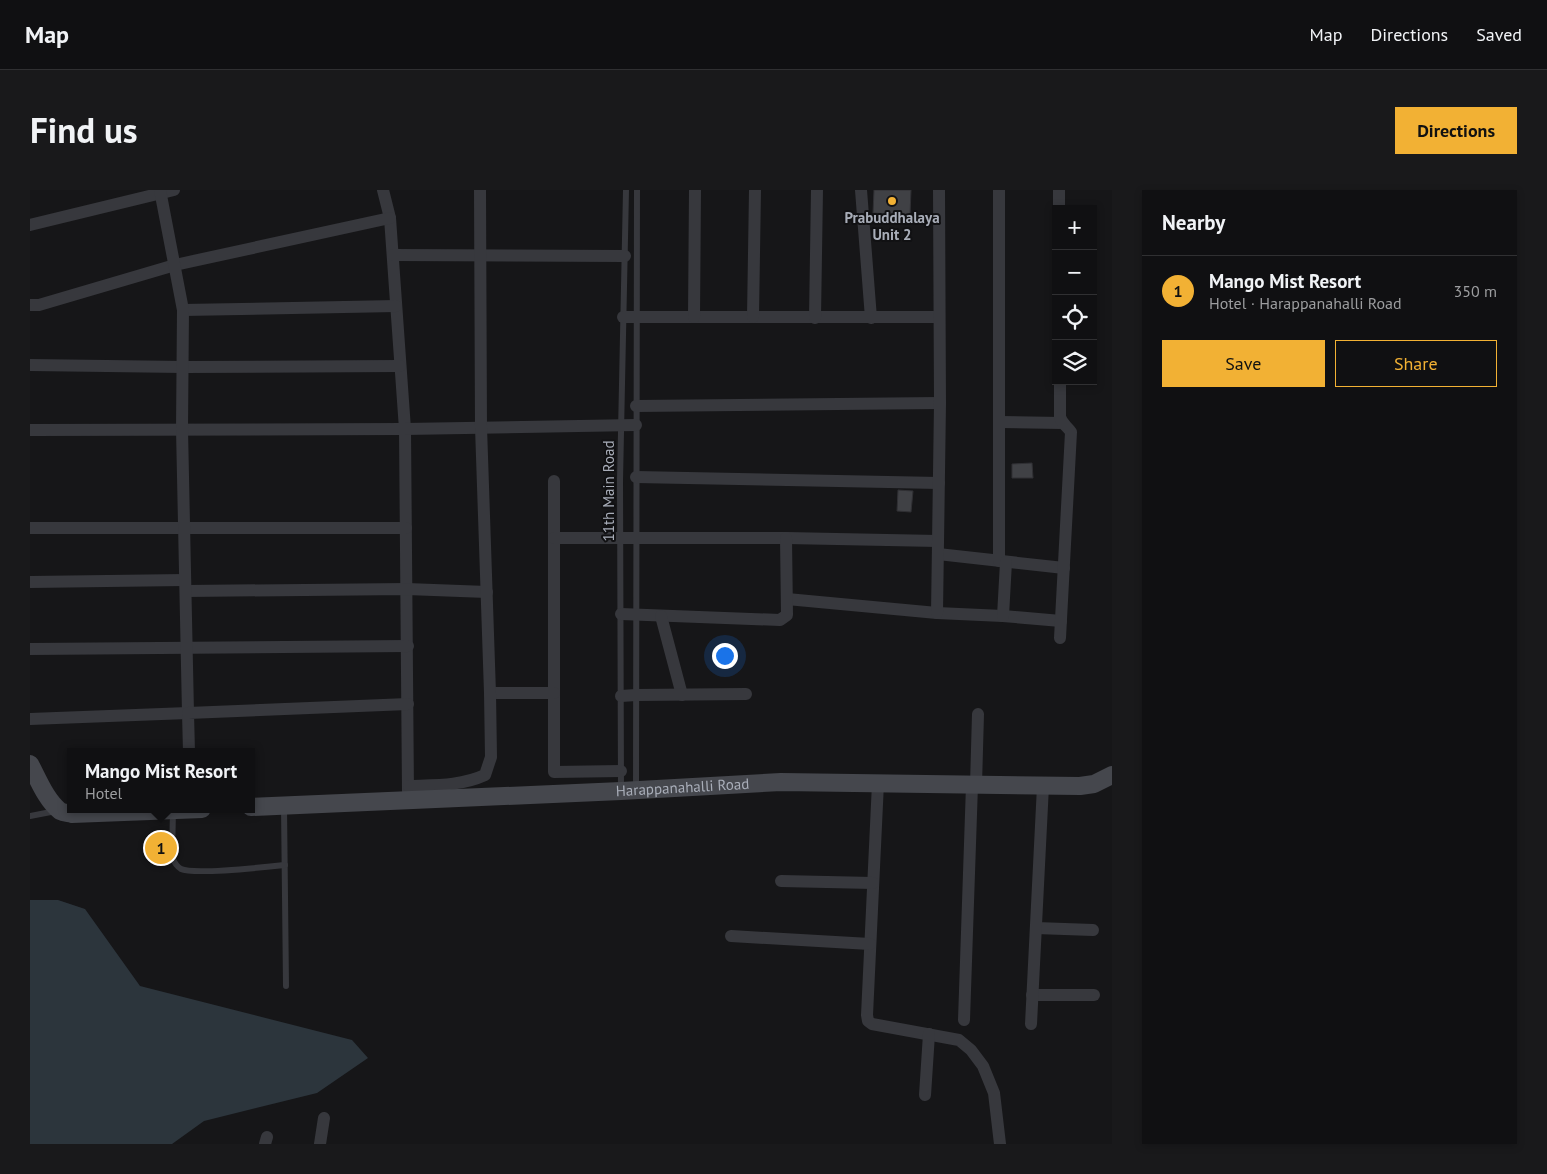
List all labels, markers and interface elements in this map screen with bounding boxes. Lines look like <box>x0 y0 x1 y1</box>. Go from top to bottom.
text: Map <box>25 19 69 50</box>
text: Map <box>1310 23 1342 46</box>
text: Directions <box>1370 23 1448 46</box>
text: Saved <box>1476 23 1522 46</box>
text: Find us <box>30 107 138 153</box>
button: Directions <box>1395 107 1517 154</box>
marker: Prabuddhalaya Unit 2 <box>886 195 898 207</box>
map controls <box>1052 205 1097 385</box>
button: + <box>1052 205 1097 250</box>
place label: Prabuddhalaya Unit 2 <box>844 208 940 244</box>
text: Nearby <box>1162 209 1225 236</box>
button: − <box>1052 250 1097 295</box>
text: Mango Mist Resort <box>1209 269 1361 293</box>
text: 1 <box>1173 281 1183 301</box>
text: 350 m <box>1454 281 1497 301</box>
text: Hotel · Harappanahalli Road <box>1209 293 1402 313</box>
button: locate <box>1052 295 1097 340</box>
button: layers <box>1052 340 1097 385</box>
button: Save <box>1162 340 1325 387</box>
button: Share <box>1335 340 1497 387</box>
street label: 11th Main Road <box>599 441 618 541</box>
your location <box>712 643 738 669</box>
popup <box>67 748 255 813</box>
text: Mango Mist Resort <box>85 759 237 783</box>
street label: Harappanahalli Road <box>615 774 750 800</box>
text: Hotel <box>85 783 122 803</box>
pin: 1 <box>145 829 177 867</box>

